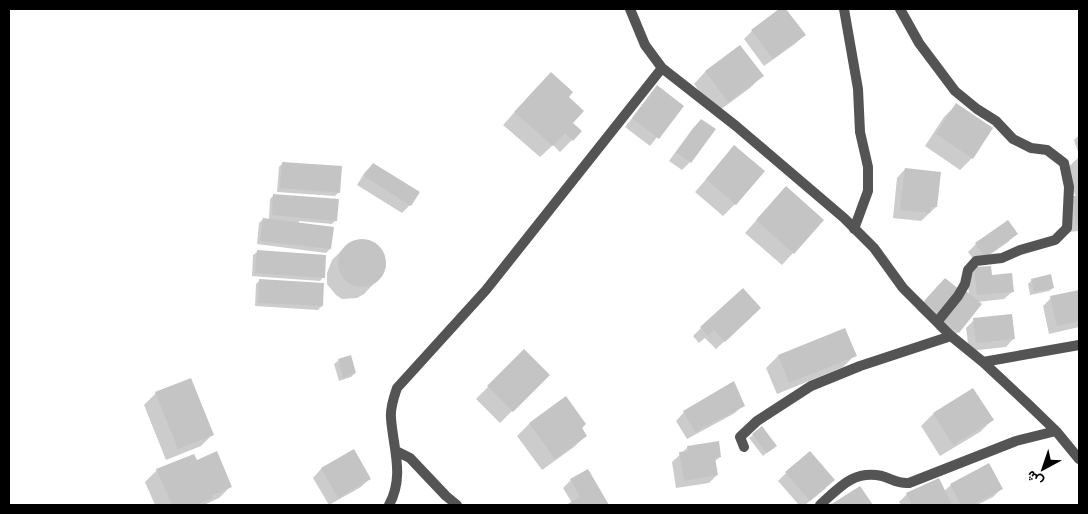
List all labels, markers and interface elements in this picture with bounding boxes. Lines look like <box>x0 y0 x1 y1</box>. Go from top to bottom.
north arrow <box>1018 444 1068 494</box>
text: ش <box>1023 467 1047 490</box>

